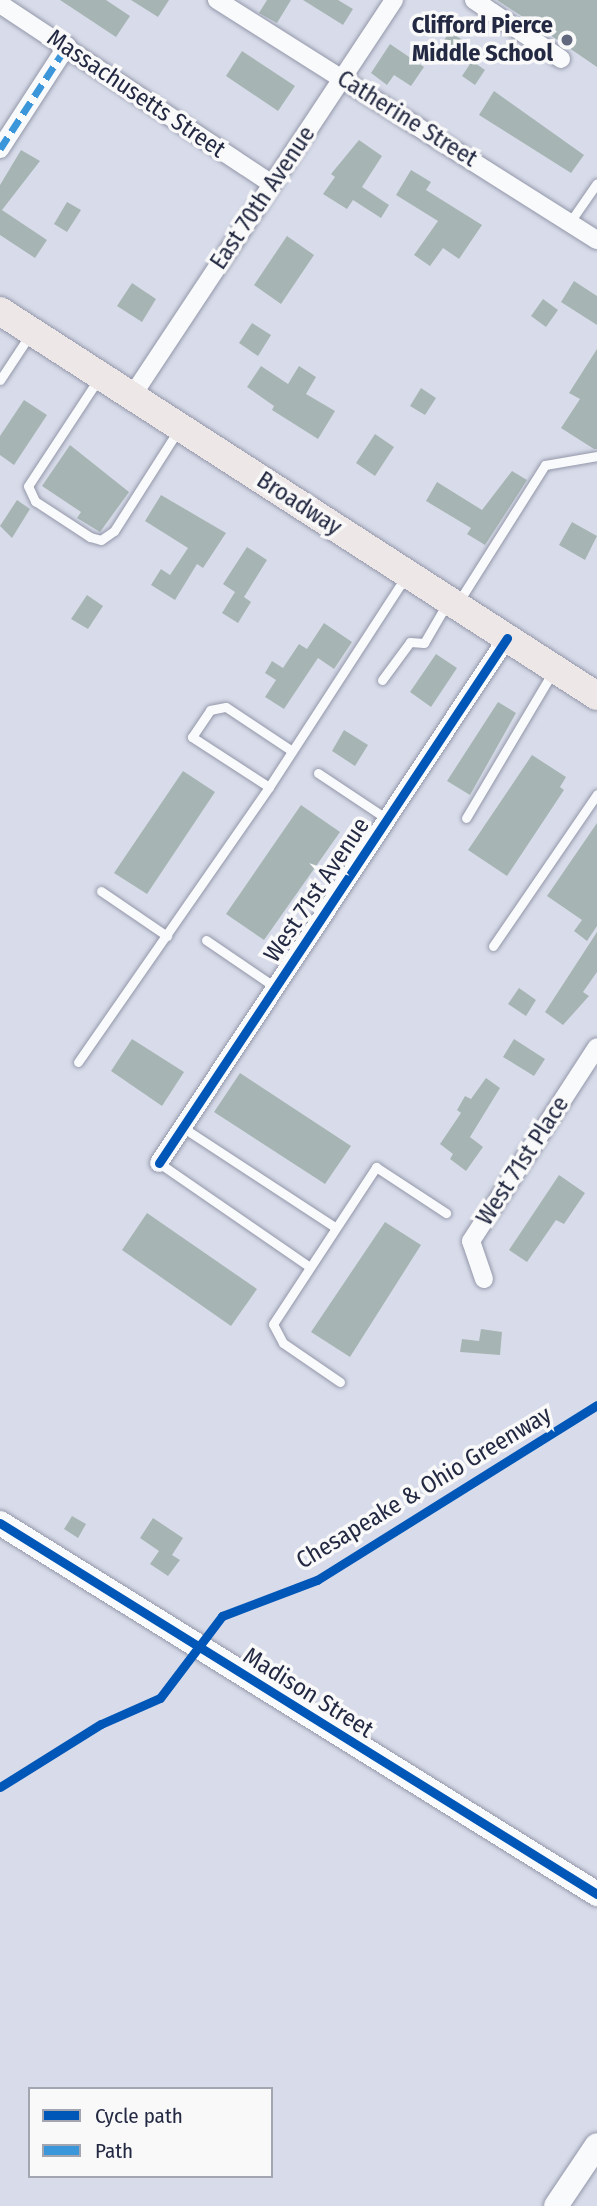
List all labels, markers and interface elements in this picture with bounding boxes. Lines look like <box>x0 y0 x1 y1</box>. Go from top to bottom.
place label: Clifford Pierce Middle School <box>412 12 553 68</box>
street label: Massachusetts Street <box>41 24 231 164</box>
marker: Clifford Pierce Middle School <box>559 32 575 48</box>
street label: Catherine Street <box>332 64 482 174</box>
street label: East 70th Avenue <box>205 121 321 275</box>
street label: Broadway <box>251 466 347 542</box>
street label: West 71st Avenue <box>258 812 376 968</box>
street label: West 71st Place <box>471 1091 575 1231</box>
street label: Chesapeake & Ohio Greenway <box>291 1400 557 1576</box>
street label: Madison Street <box>238 1642 378 1744</box>
legend <box>28 2087 273 2178</box>
text: Cycle path <box>95 2103 183 2129</box>
text: Path <box>95 2138 133 2164</box>

